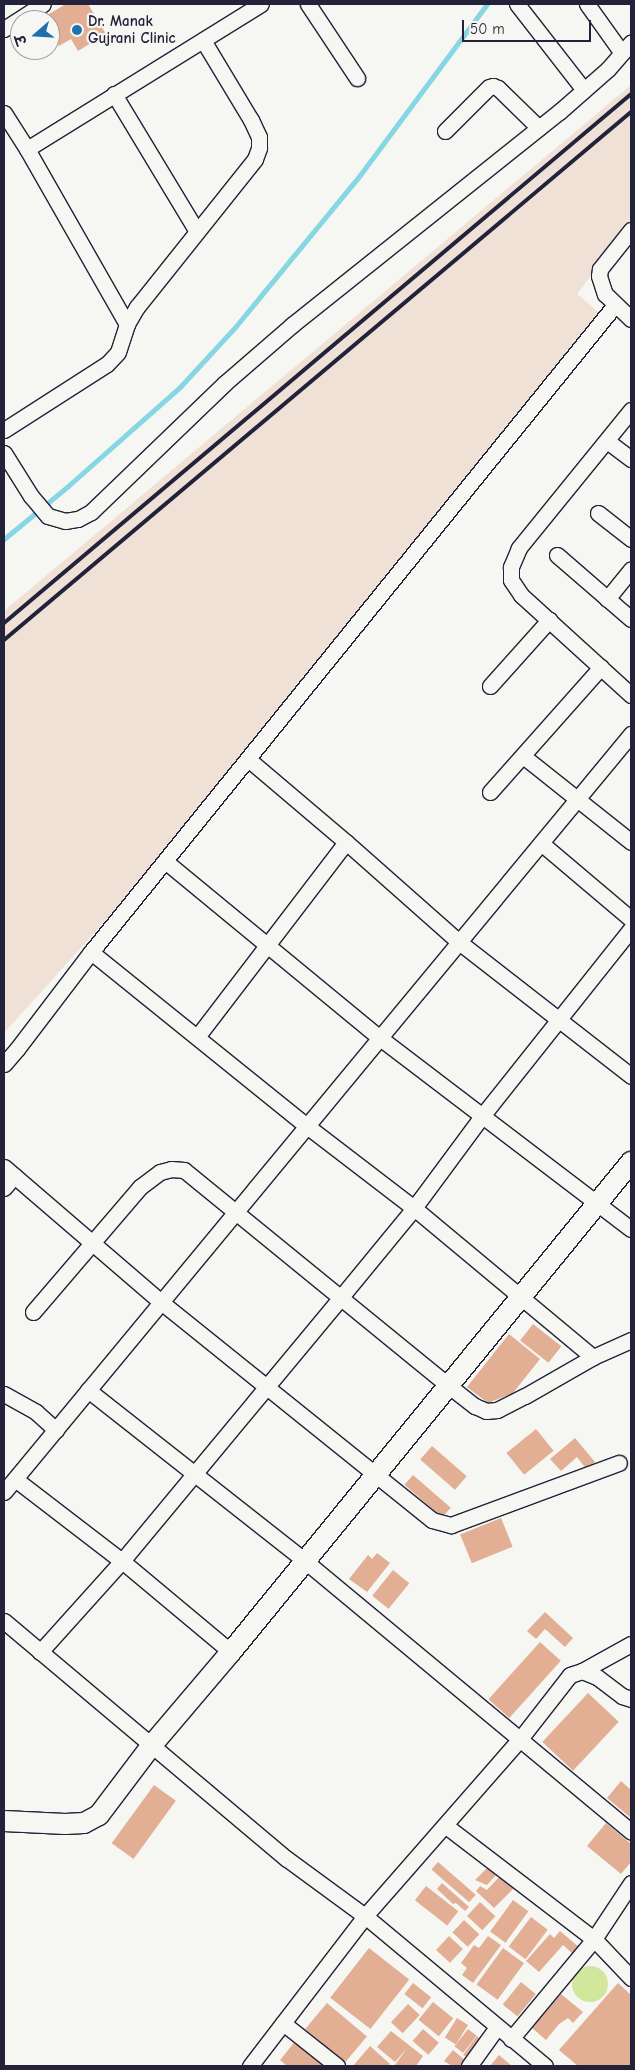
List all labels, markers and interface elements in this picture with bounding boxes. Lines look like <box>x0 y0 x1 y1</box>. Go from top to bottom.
north arrow <box>10 10 60 60</box>
scale bar <box>465 10 594 42</box>
place label: Dr. Manak Gujrani Clinic <box>88 12 176 47</box>
text: 50 m <box>470 20 505 38</box>
marker: Dr. Manak Gujrani Clinic <box>70 23 84 37</box>
text: उ <box>12 33 31 47</box>

